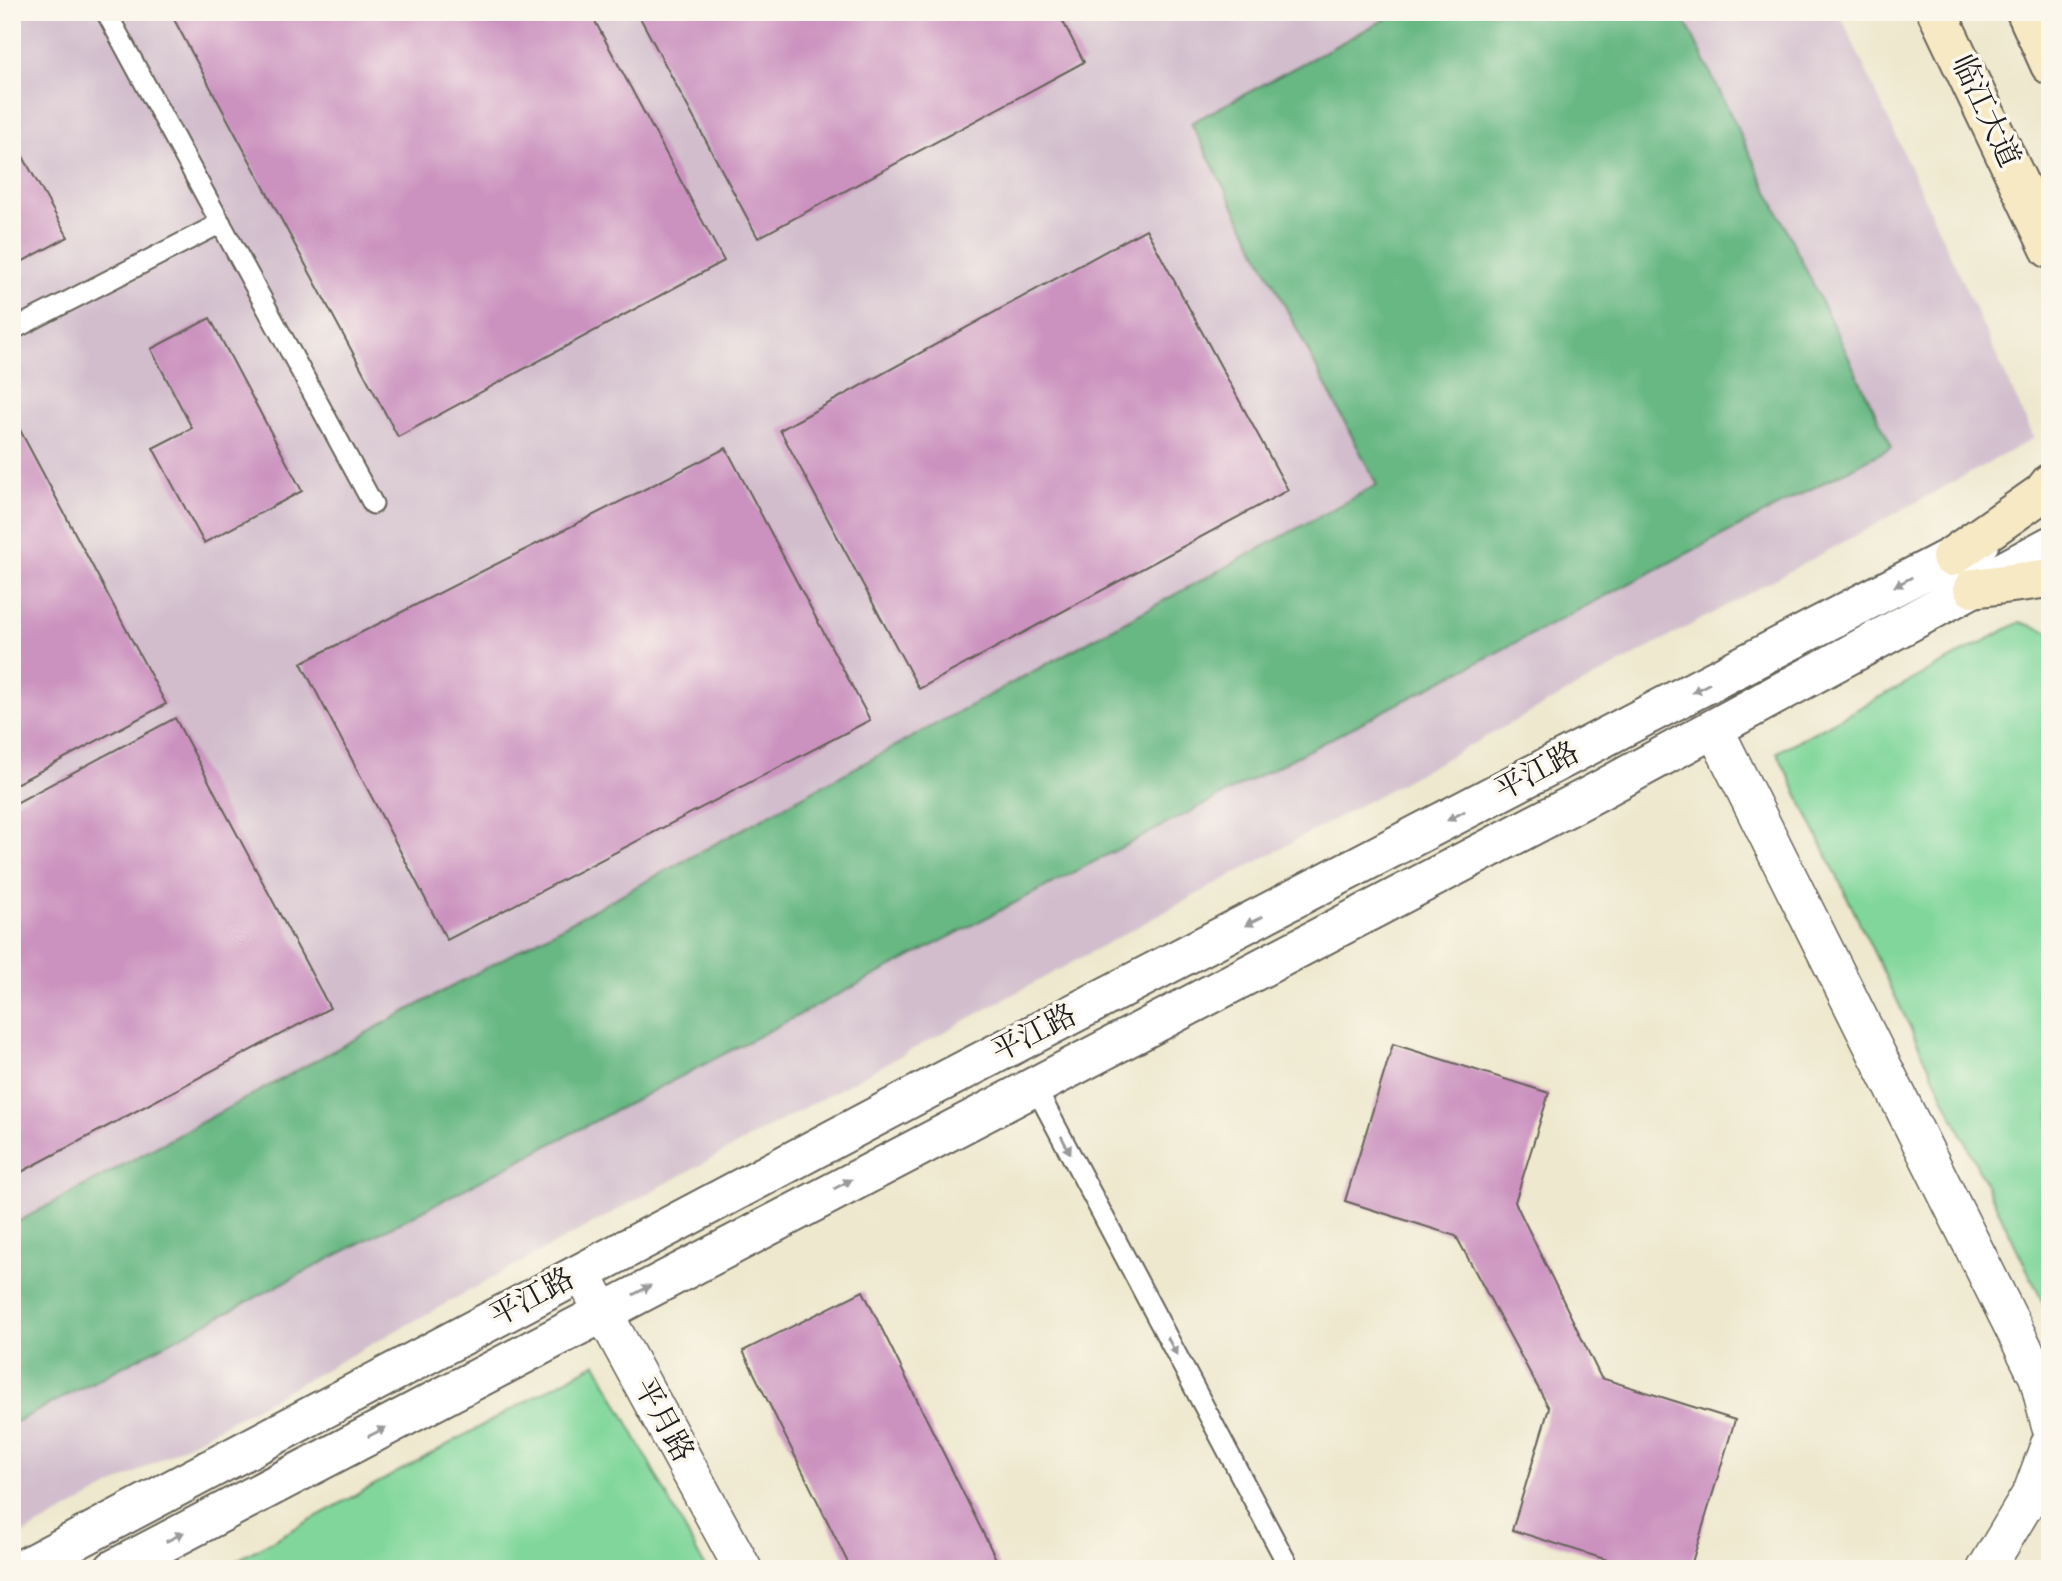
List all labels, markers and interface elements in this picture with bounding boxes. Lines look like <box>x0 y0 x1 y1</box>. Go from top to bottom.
street label: 临江大道 <box>1939 49 2029 175</box>
one-way arrow <box>1892 576 1912 588</box>
one-way arrow <box>1691 682 1711 693</box>
street label: 平江路 <box>1488 733 1588 813</box>
one-way arrow <box>1446 810 1466 822</box>
one-way arrow <box>1244 915 1264 927</box>
street label: 平江路 <box>985 995 1085 1075</box>
one-way arrow <box>1060 1135 1072 1155</box>
one-way arrow <box>833 1178 853 1190</box>
street label: 平江路 <box>483 1259 583 1339</box>
one-way arrow <box>632 1284 652 1296</box>
one-way arrow <box>1167 1336 1178 1356</box>
street label: 平月路 <box>621 1371 703 1471</box>
one-way arrow <box>367 1427 387 1438</box>
one-way arrow <box>165 1532 185 1543</box>

